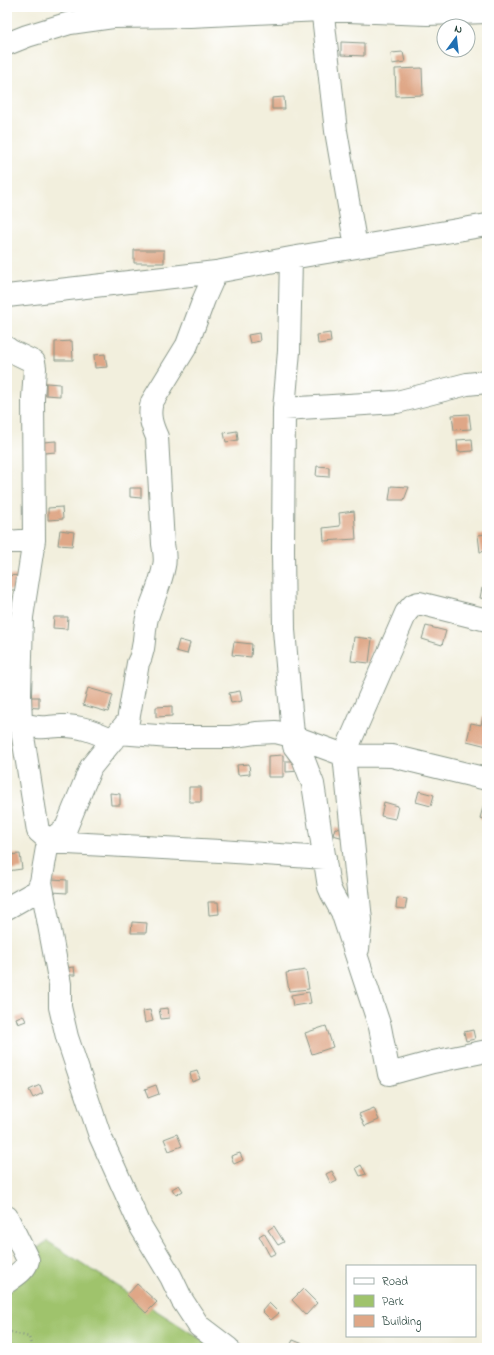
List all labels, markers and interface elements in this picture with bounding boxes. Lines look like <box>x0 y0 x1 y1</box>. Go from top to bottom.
north arrow <box>436 18 476 58</box>
text: N <box>453 21 464 38</box>
legend <box>346 1265 476 1337</box>
text: Road <box>382 1273 408 1291</box>
text: Park <box>382 1293 404 1311</box>
text: Building <box>381 1313 421 1332</box>

